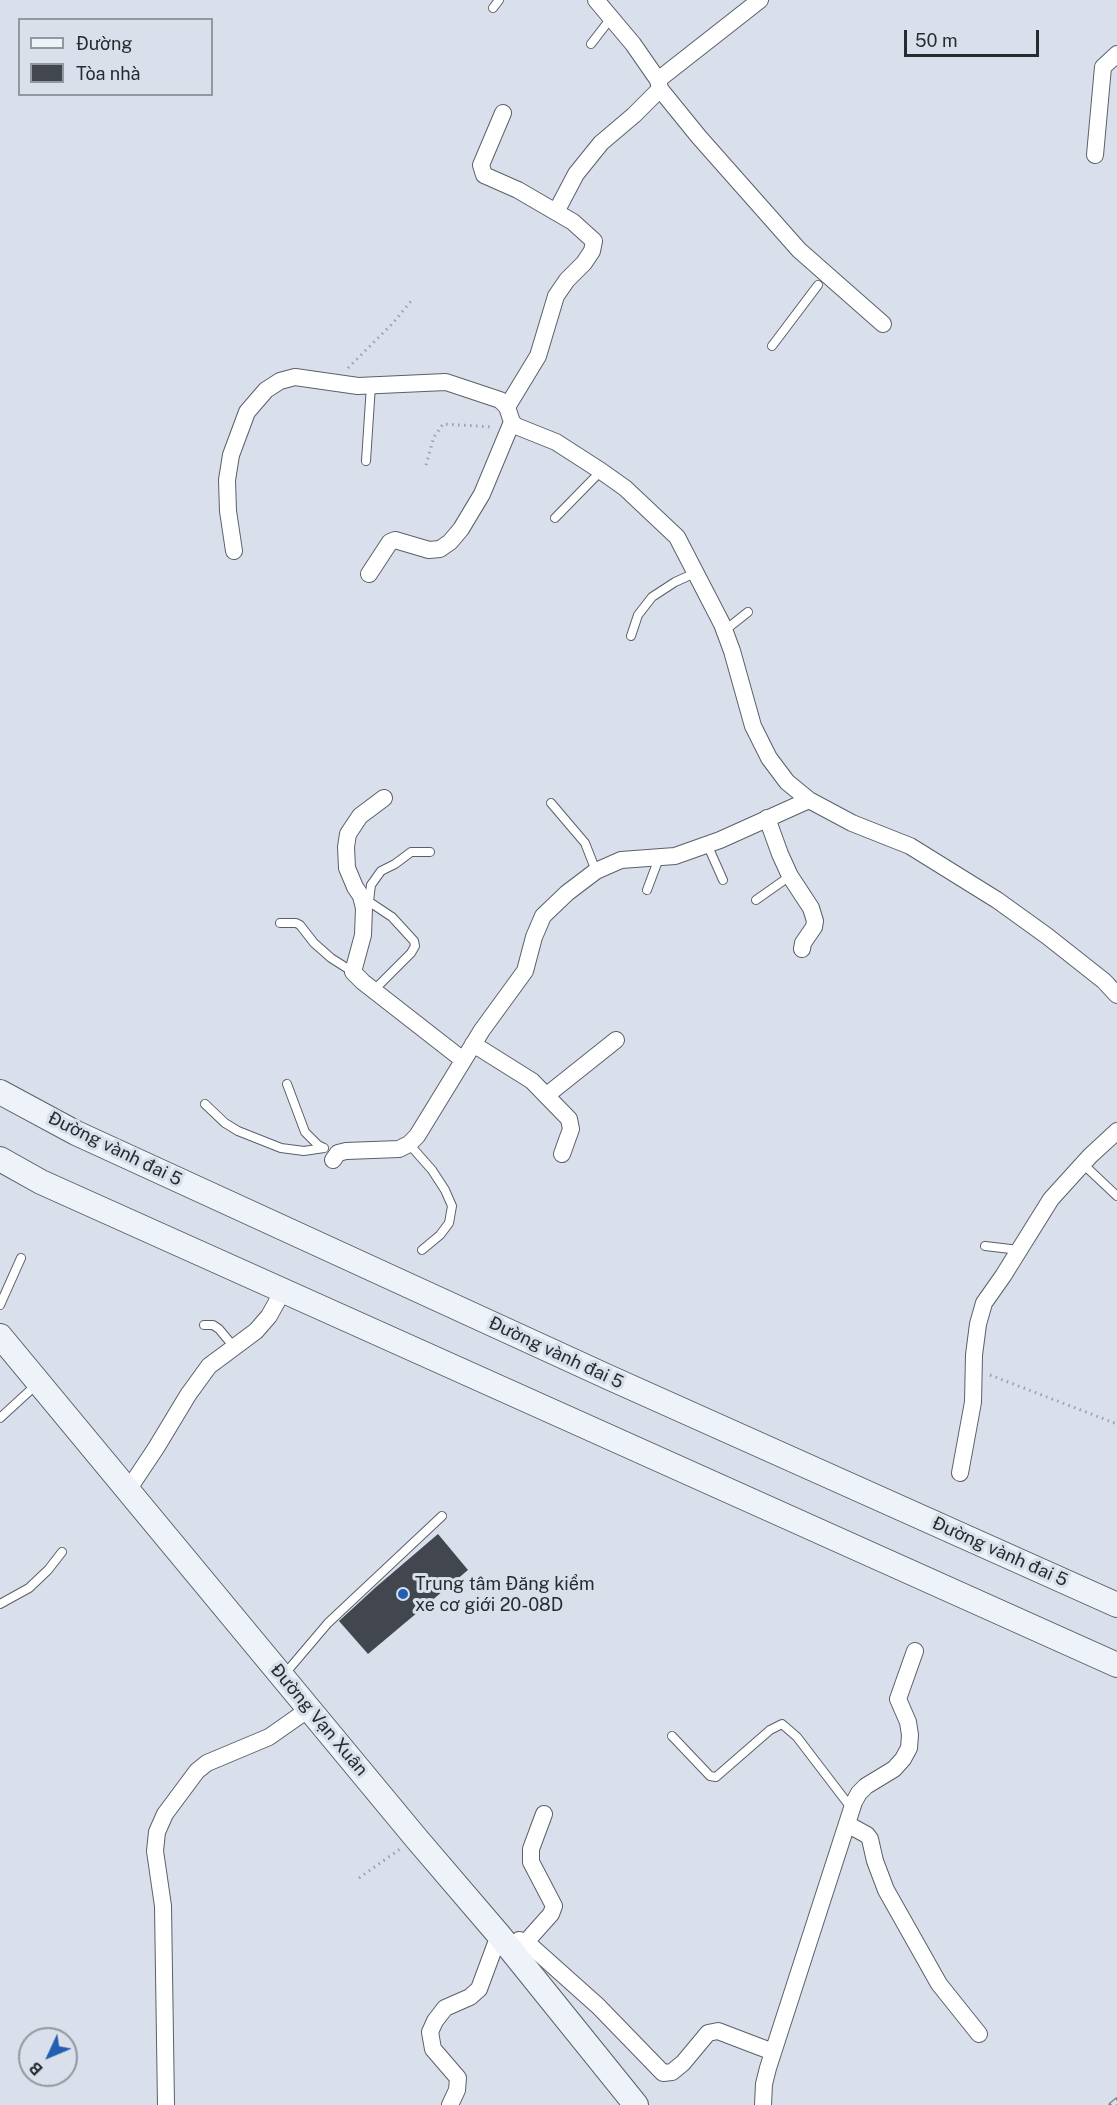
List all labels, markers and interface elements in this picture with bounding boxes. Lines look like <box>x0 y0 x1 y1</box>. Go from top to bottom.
legend <box>18 18 213 96</box>
scale bar <box>907 18 1042 56</box>
text: 50 m <box>915 30 958 51</box>
text: Đường <box>76 33 133 54</box>
text: Tòa nhà <box>76 63 141 84</box>
street label: Đường vành đai 5 <box>45 1107 185 1191</box>
street label: Đường vành đai 5 <box>485 1312 627 1394</box>
street label: Đường vành đai 5 <box>929 1512 1071 1592</box>
place label: Trung tâm Đăng kiểm xe cơ giới 20-08D <box>415 1573 594 1616</box>
marker: Trung tâm Đăng kiểm xe cơ giới 20-08D <box>396 1587 410 1601</box>
street label: Đường Vạn Xuân <box>266 1660 372 1780</box>
north arrow <box>18 2027 78 2087</box>
text: B <box>25 2058 47 2079</box>

